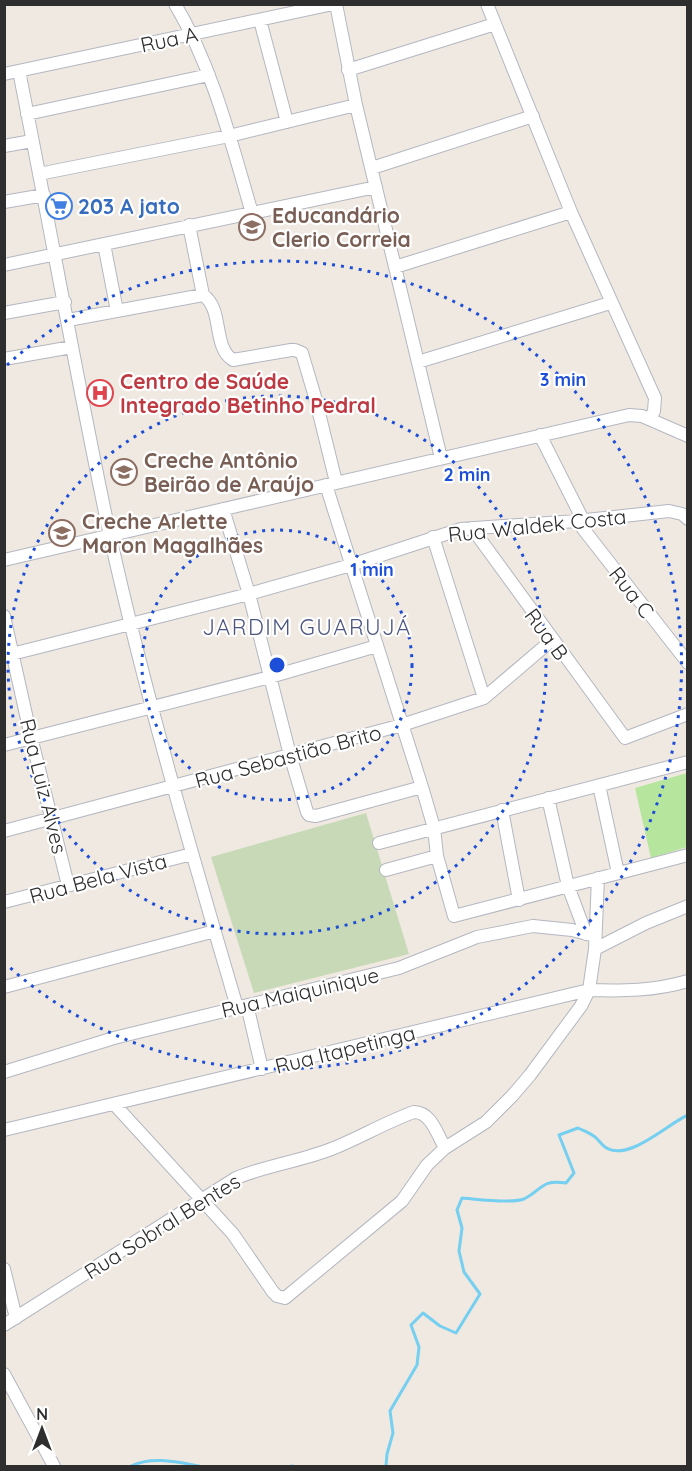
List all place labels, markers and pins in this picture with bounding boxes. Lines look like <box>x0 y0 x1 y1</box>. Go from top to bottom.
supermarket icon: 203 A jato <box>44 191 74 221</box>
place label: 203 A jato <box>78 193 180 219</box>
place label: Educandário Clerio Correia <box>272 202 411 252</box>
school or university icon: Educandário Clerio Correia <box>237 212 267 242</box>
place label: Centro de Saúde Integrado Betinho Pedral <box>120 368 376 418</box>
hospital icon: Centro de Saúde Integrado Betinho Pedral <box>85 378 115 408</box>
place label: Creche Antônio Beirão de Araújo <box>144 447 314 497</box>
school or university icon: Creche Antônio Beirão de Araújo <box>109 457 139 487</box>
place label: Creche Arlette Maron Magalhães <box>82 508 263 558</box>
school or university icon: Creche Arlette Maron Magalhães <box>47 518 77 548</box>
centre of rings <box>267 655 287 675</box>

